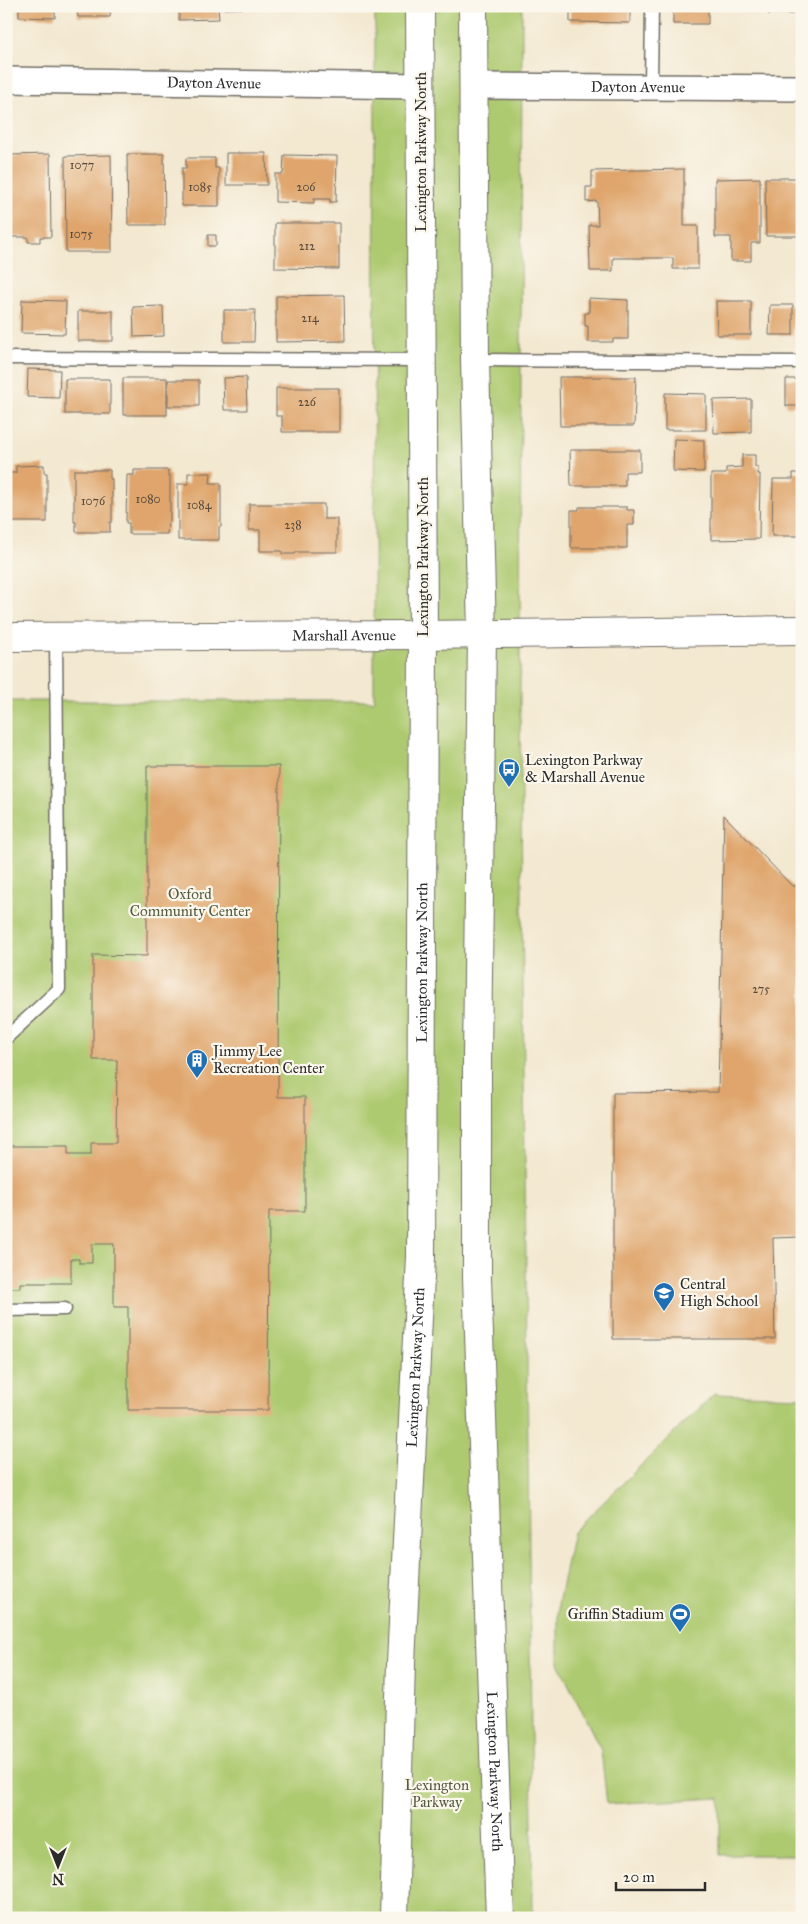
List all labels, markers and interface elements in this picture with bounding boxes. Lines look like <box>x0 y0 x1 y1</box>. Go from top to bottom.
street label: Lexington Parkway North <box>412 71 430 232</box>
street label: Dayton Avenue <box>167 73 261 93</box>
street label: Dayton Avenue <box>591 78 685 96</box>
house number: 1077 <box>70 158 94 172</box>
house number: 1085 <box>188 180 212 194</box>
house number: 206 <box>296 180 316 194</box>
house number: 1075 <box>69 227 93 241</box>
house number: 212 <box>299 239 315 253</box>
house number: 214 <box>301 311 319 325</box>
house number: 226 <box>298 395 317 409</box>
street label: Lexington Parkway North <box>414 476 432 637</box>
house number: 1080 <box>135 492 161 506</box>
house number: 1076 <box>81 494 106 508</box>
house number: 1084 <box>187 498 212 512</box>
house number: 238 <box>284 518 302 532</box>
street label: Marshall Avenue <box>292 626 396 645</box>
place label: Lexington Parkway & Marshall Avenue <box>525 751 645 786</box>
bus stop icon: Lexington Parkway & Marshall Avenue <box>497 757 521 788</box>
street label: Lexington Parkway North <box>413 882 431 1043</box>
park label: Oxford Community Center <box>130 885 251 920</box>
house number: 275 <box>752 982 770 996</box>
place label: Jimmy Lee Recreation Center <box>211 1042 325 1077</box>
building icon: Jimmy Lee Recreation Center <box>185 1048 209 1079</box>
place label: Central High School <box>680 1275 759 1310</box>
school or university icon: Central High School <box>652 1281 676 1312</box>
street label: Lexington Parkway North <box>403 1286 429 1448</box>
sports icon: Griffin Stadium <box>668 1602 692 1633</box>
place label: Griffin Stadium <box>568 1605 664 1623</box>
street label: Lexington Parkway North <box>483 1691 507 1853</box>
park label: Lexington Parkway <box>405 1776 469 1811</box>
north arrow <box>32 1842 82 1892</box>
scale bar <box>616 1859 704 1891</box>
text: 20 m <box>623 1868 655 1886</box>
text: N <box>52 1870 64 1887</box>

